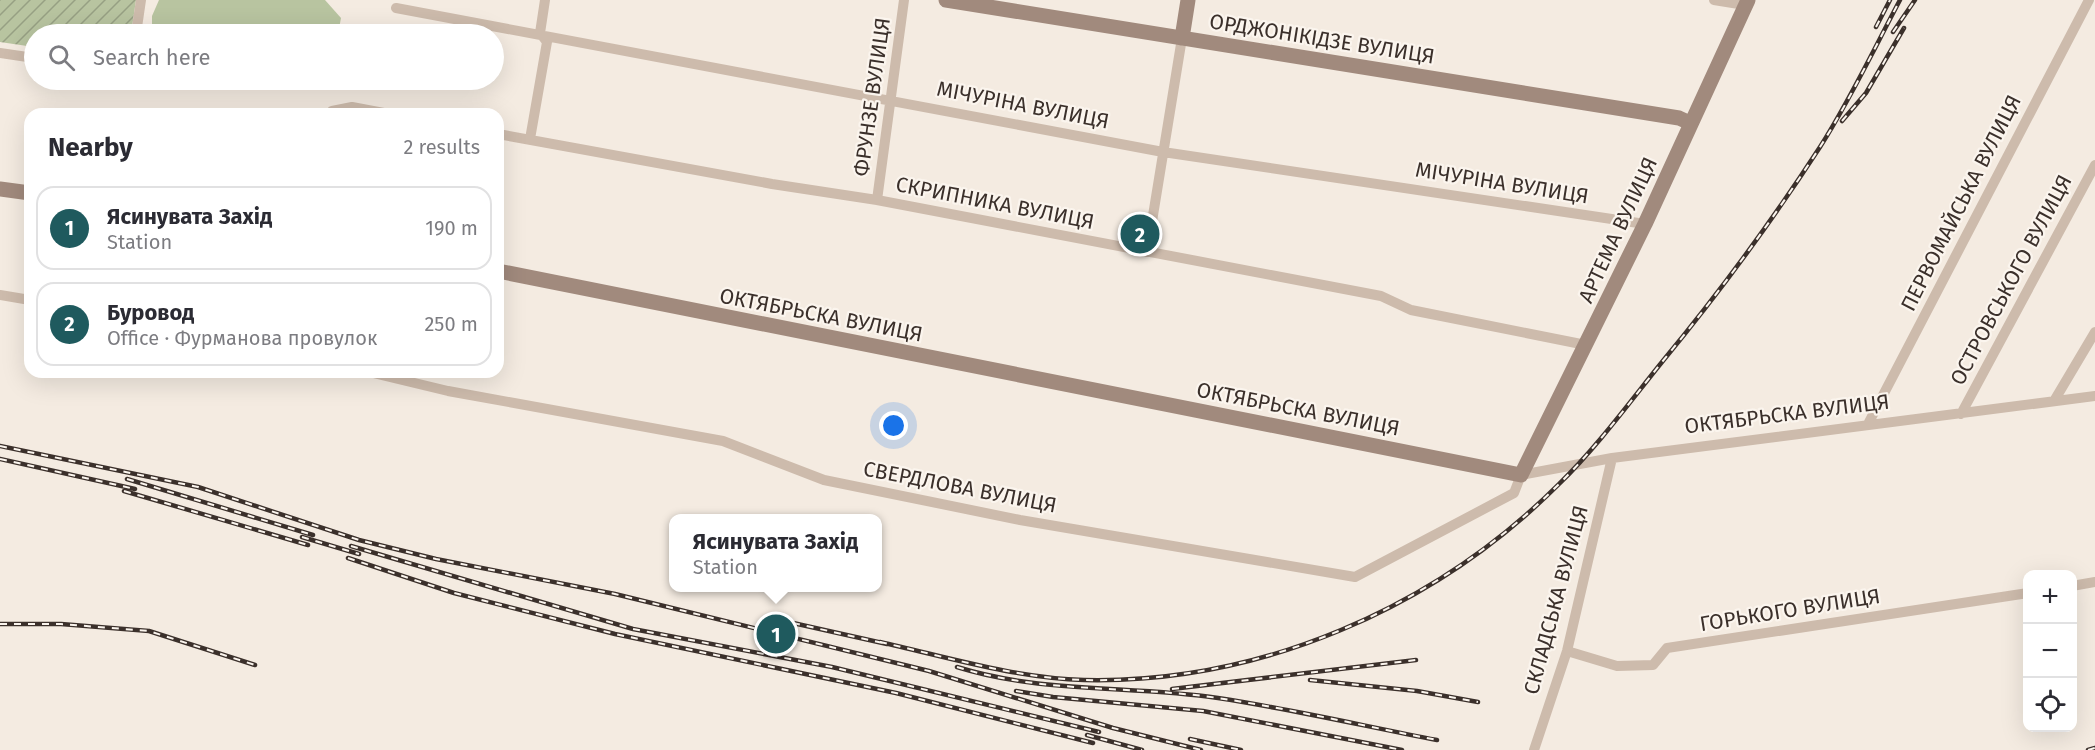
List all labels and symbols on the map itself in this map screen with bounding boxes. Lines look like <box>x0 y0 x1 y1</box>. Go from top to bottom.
street label: ОРДЖОНІКІДЗЕ ВУЛИЦЯ <box>1208 8 1436 70</box>
street label: ФРУНЗЕ ВУЛИЦЯ <box>848 16 896 178</box>
street label: МІЧУРІНА ВУЛИЦЯ <box>935 76 1111 134</box>
street label: ПЕРВОМАЙСЬКА ВУЛИЦЯ <box>1895 91 2027 315</box>
street label: АРТЕМА ВУЛИЦЯ <box>1573 153 1663 307</box>
street label: МІЧУРІНА ВУЛИЦЯ <box>1414 156 1590 210</box>
street label: ОСТРОВСЬКОГО ВУЛИЦЯ <box>1945 170 2077 390</box>
street label: СКРИПНИКА ВУЛИЦЯ <box>894 171 1096 235</box>
pin: 2 <box>1120 212 1160 256</box>
street label: ОКТЯБРЬСКА ВУЛИЦЯ <box>717 283 925 347</box>
street label: ОКТЯБРЬСКА ВУЛИЦЯ <box>1194 377 1402 441</box>
street label: ОКТЯБРЬСКА ВУЛИЦЯ <box>1683 389 1891 439</box>
your location <box>879 411 908 440</box>
street label: СВЕРДЛОВА ВУЛИЦЯ <box>861 456 1059 518</box>
street label: СКЛАДСЬКА ВУЛИЦЯ <box>1518 503 1594 697</box>
street label: ГОРЬКОГО ВУЛИЦЯ <box>1698 583 1882 637</box>
pin: 1 <box>756 612 796 656</box>

